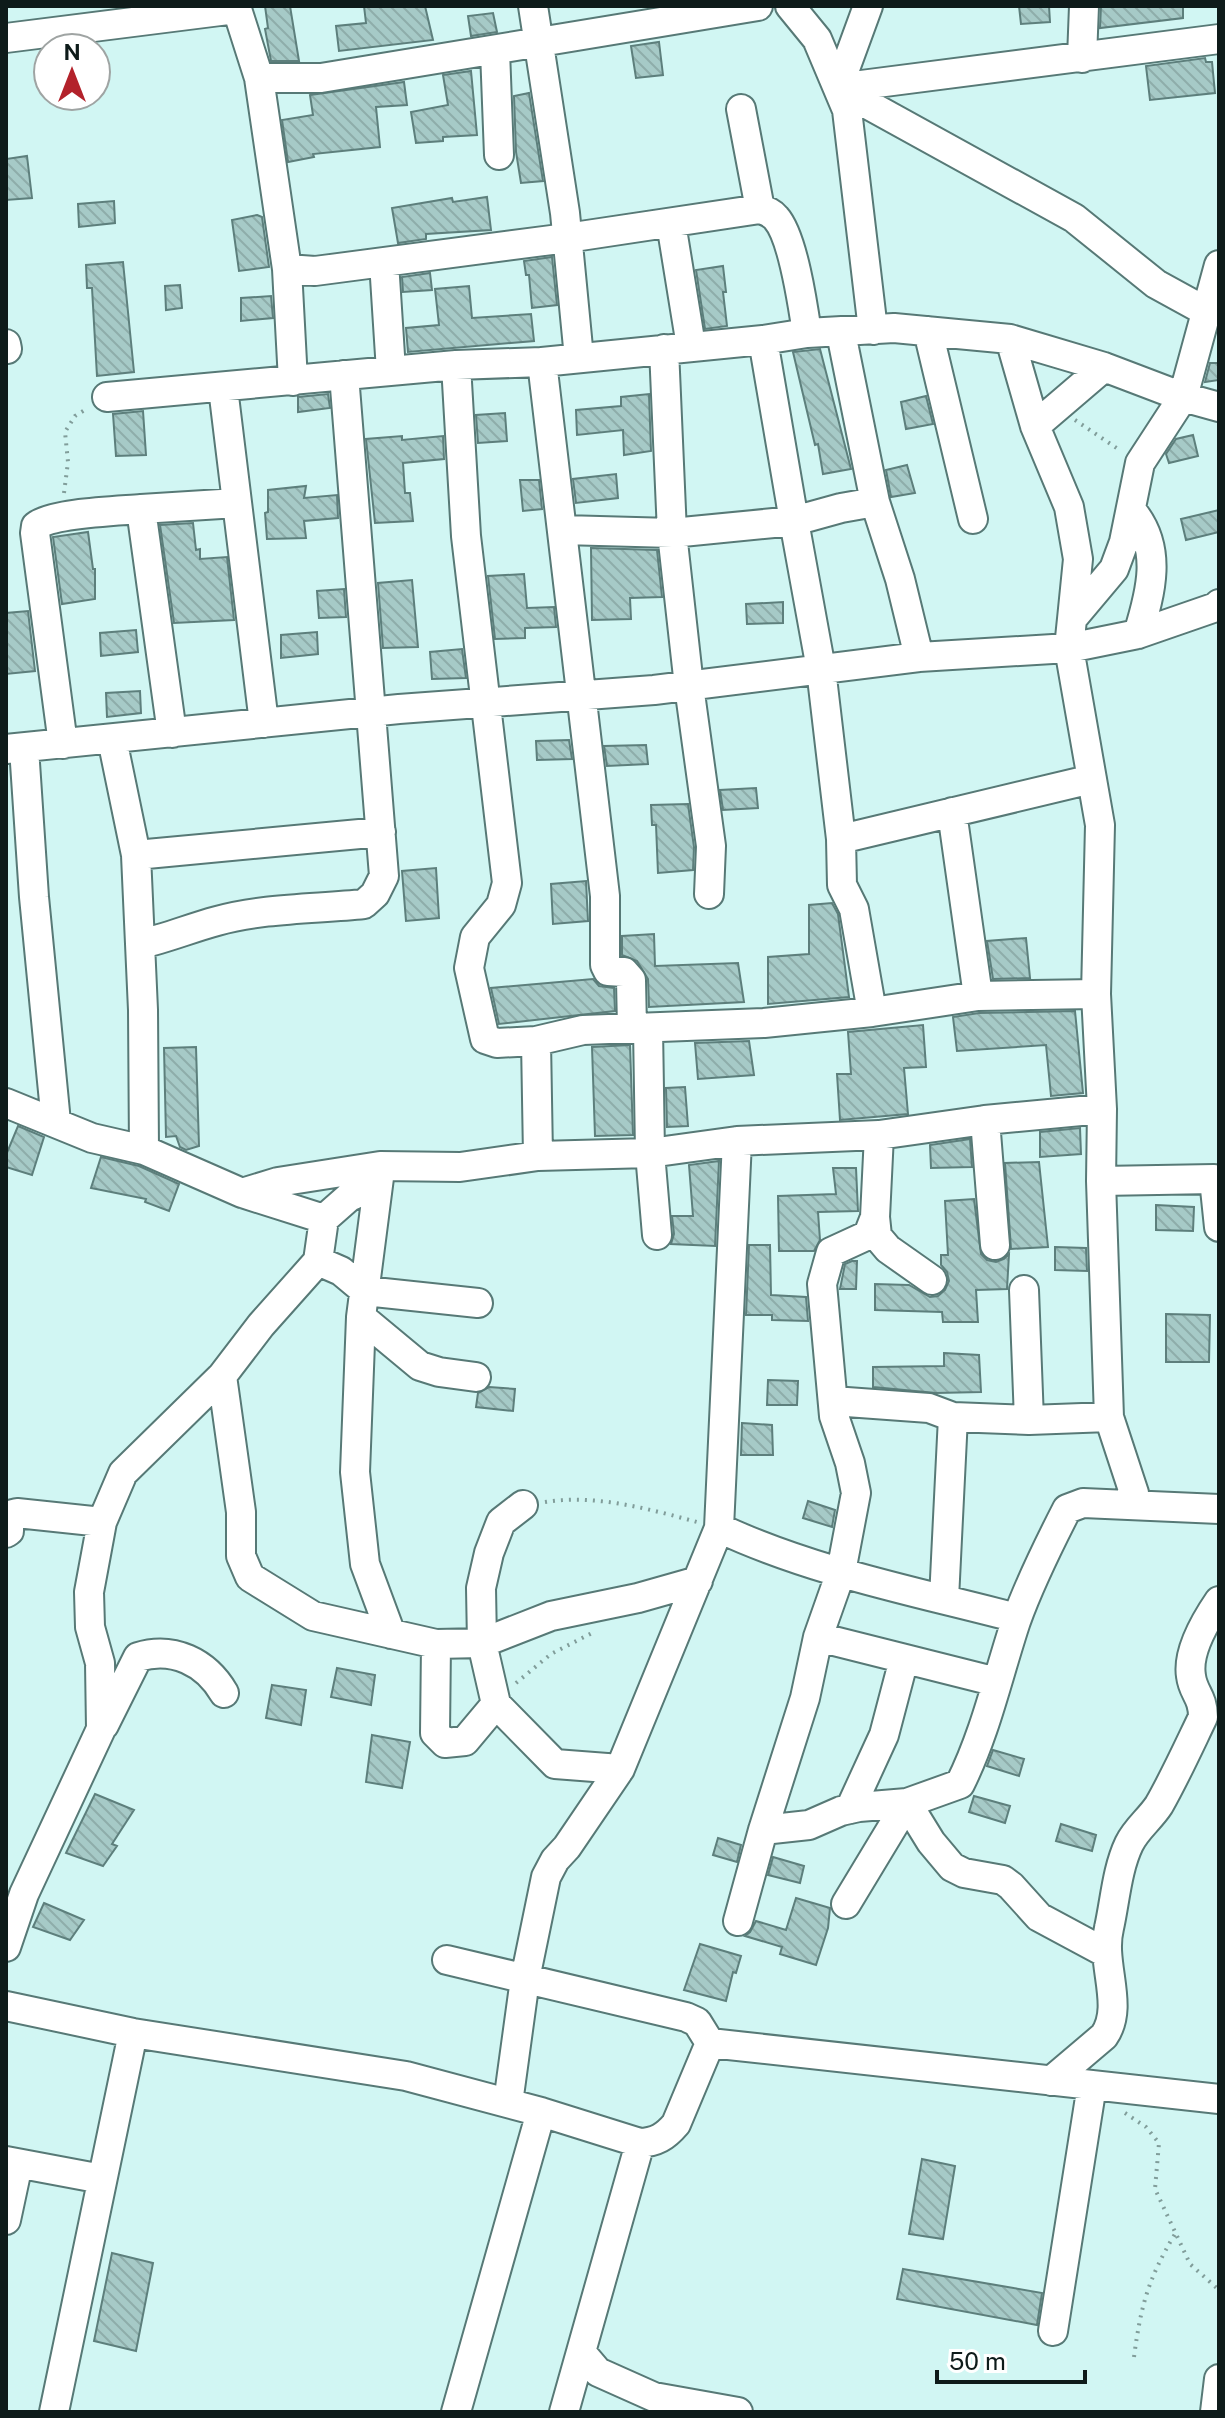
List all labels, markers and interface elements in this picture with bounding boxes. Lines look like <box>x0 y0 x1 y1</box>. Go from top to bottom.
north arrow <box>32 32 112 112</box>
text: N <box>63 39 81 65</box>
scale bar <box>937 2334 1085 2384</box>
text: 50 m <box>949 2347 1006 2375</box>

